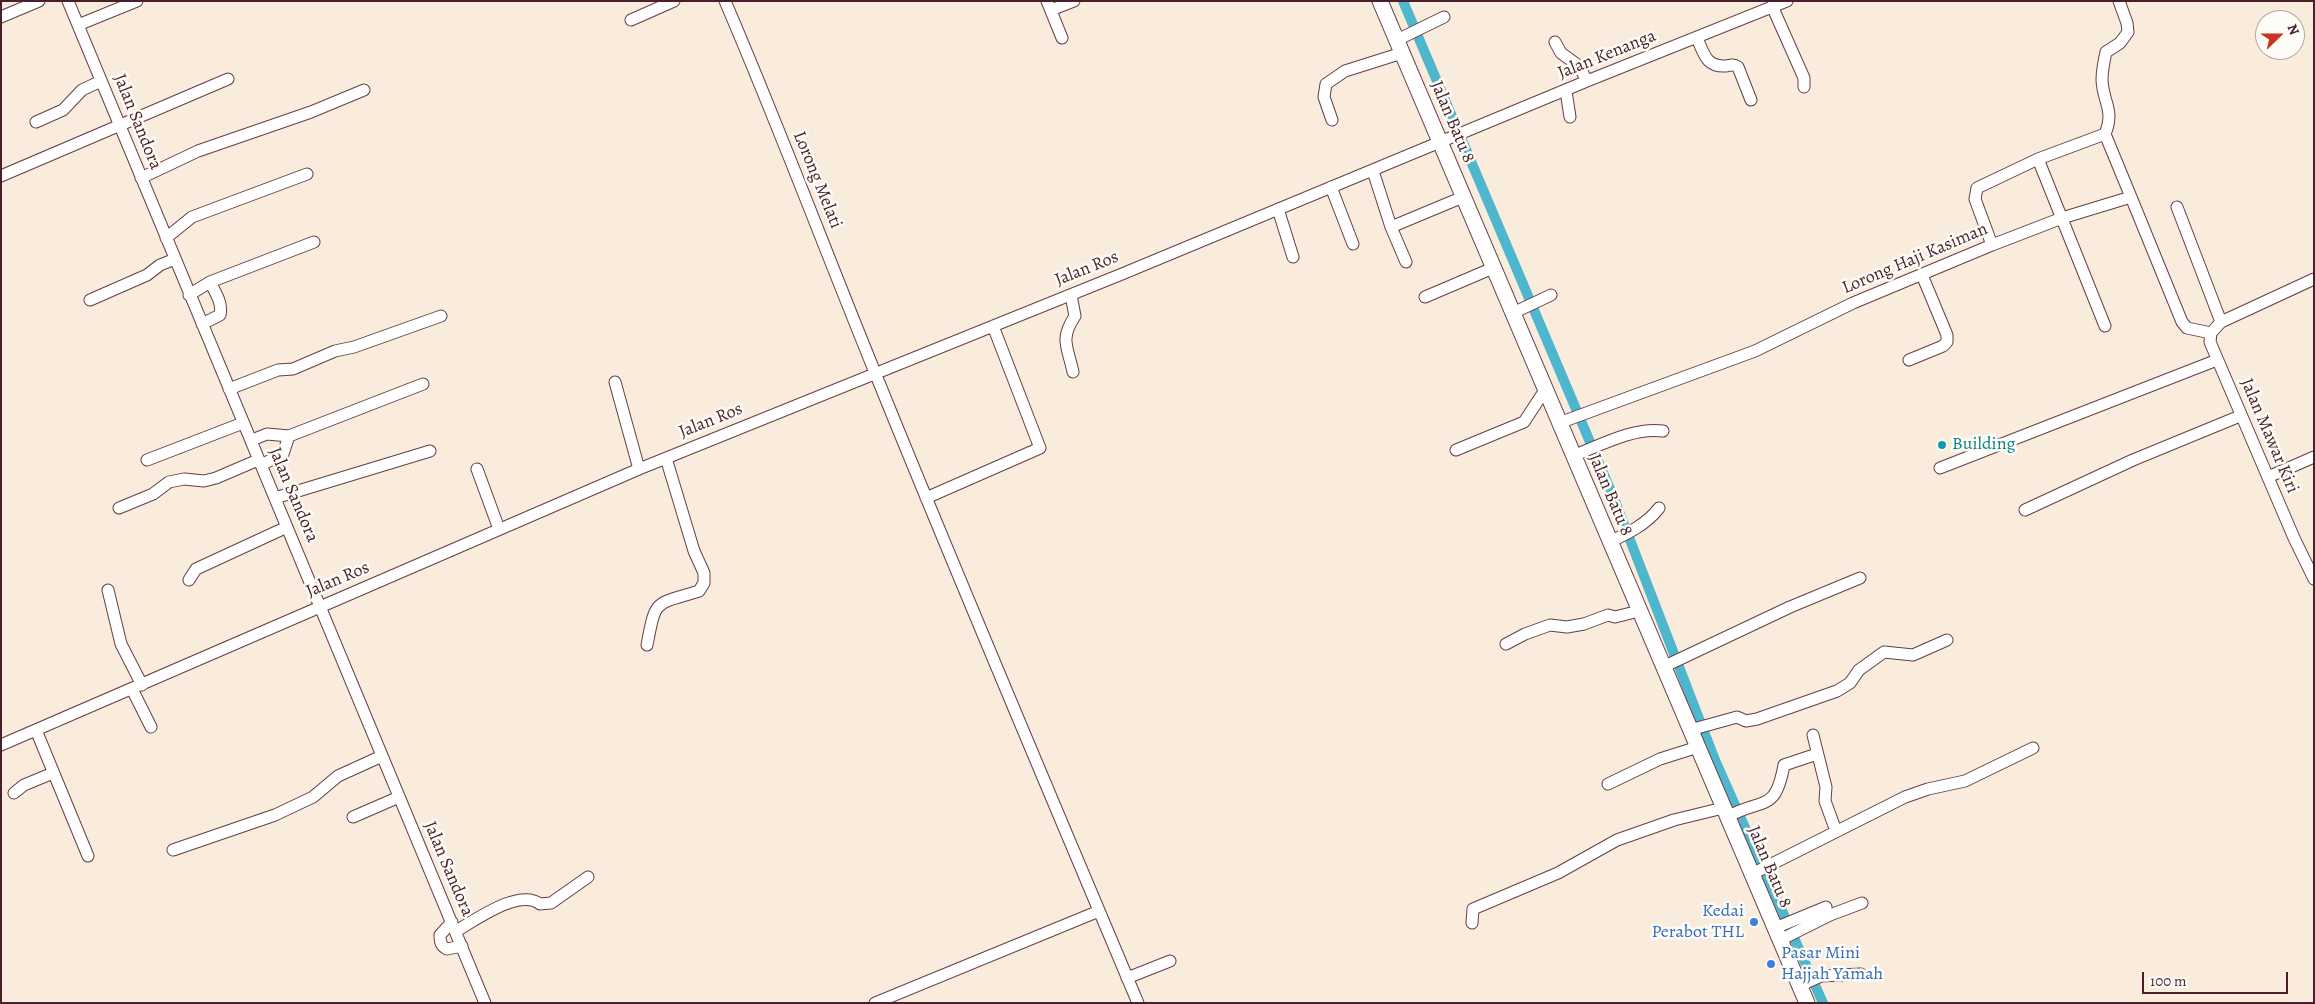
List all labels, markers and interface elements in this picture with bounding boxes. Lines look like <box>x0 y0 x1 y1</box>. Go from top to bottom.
north arrow <box>2255 10 2305 60</box>
text: N <box>2283 21 2304 38</box>
street label: Jalan Kenanga <box>1555 25 1659 85</box>
street label: Jalan Sandora <box>108 71 166 173</box>
street label: Jalan Batu 8 <box>1425 78 1479 166</box>
street label: Lorong Melati <box>788 128 846 232</box>
street label: Lorong Haji Kasiman <box>1839 219 1991 299</box>
street label: Jalan Ros <box>1052 247 1122 291</box>
street label: Jalan Mawar Kiri <box>2235 375 2303 497</box>
street label: Jalan Ros <box>676 399 746 443</box>
place label: Building <box>1952 434 2016 456</box>
marker: Building <box>1936 439 1948 451</box>
street label: Jalan Sandora <box>263 444 323 546</box>
street label: Jalan Batu 8 <box>1583 451 1637 539</box>
street label: Jalan Ros <box>303 557 373 603</box>
street label: Jalan Sandora <box>418 818 478 920</box>
street label: Jalan Batu 8 <box>1742 823 1796 911</box>
place label: Kedai Perabot THL <box>1652 901 1744 944</box>
marker: Kedai Perabot THL <box>1748 916 1760 928</box>
place label: Pasar Mini Hajjah Yamah <box>1781 943 1883 986</box>
marker: Pasar Mini Hajjah Yamah <box>1765 958 1777 970</box>
scale bar <box>2145 962 2291 994</box>
text: 100 m <box>2150 971 2187 991</box>

